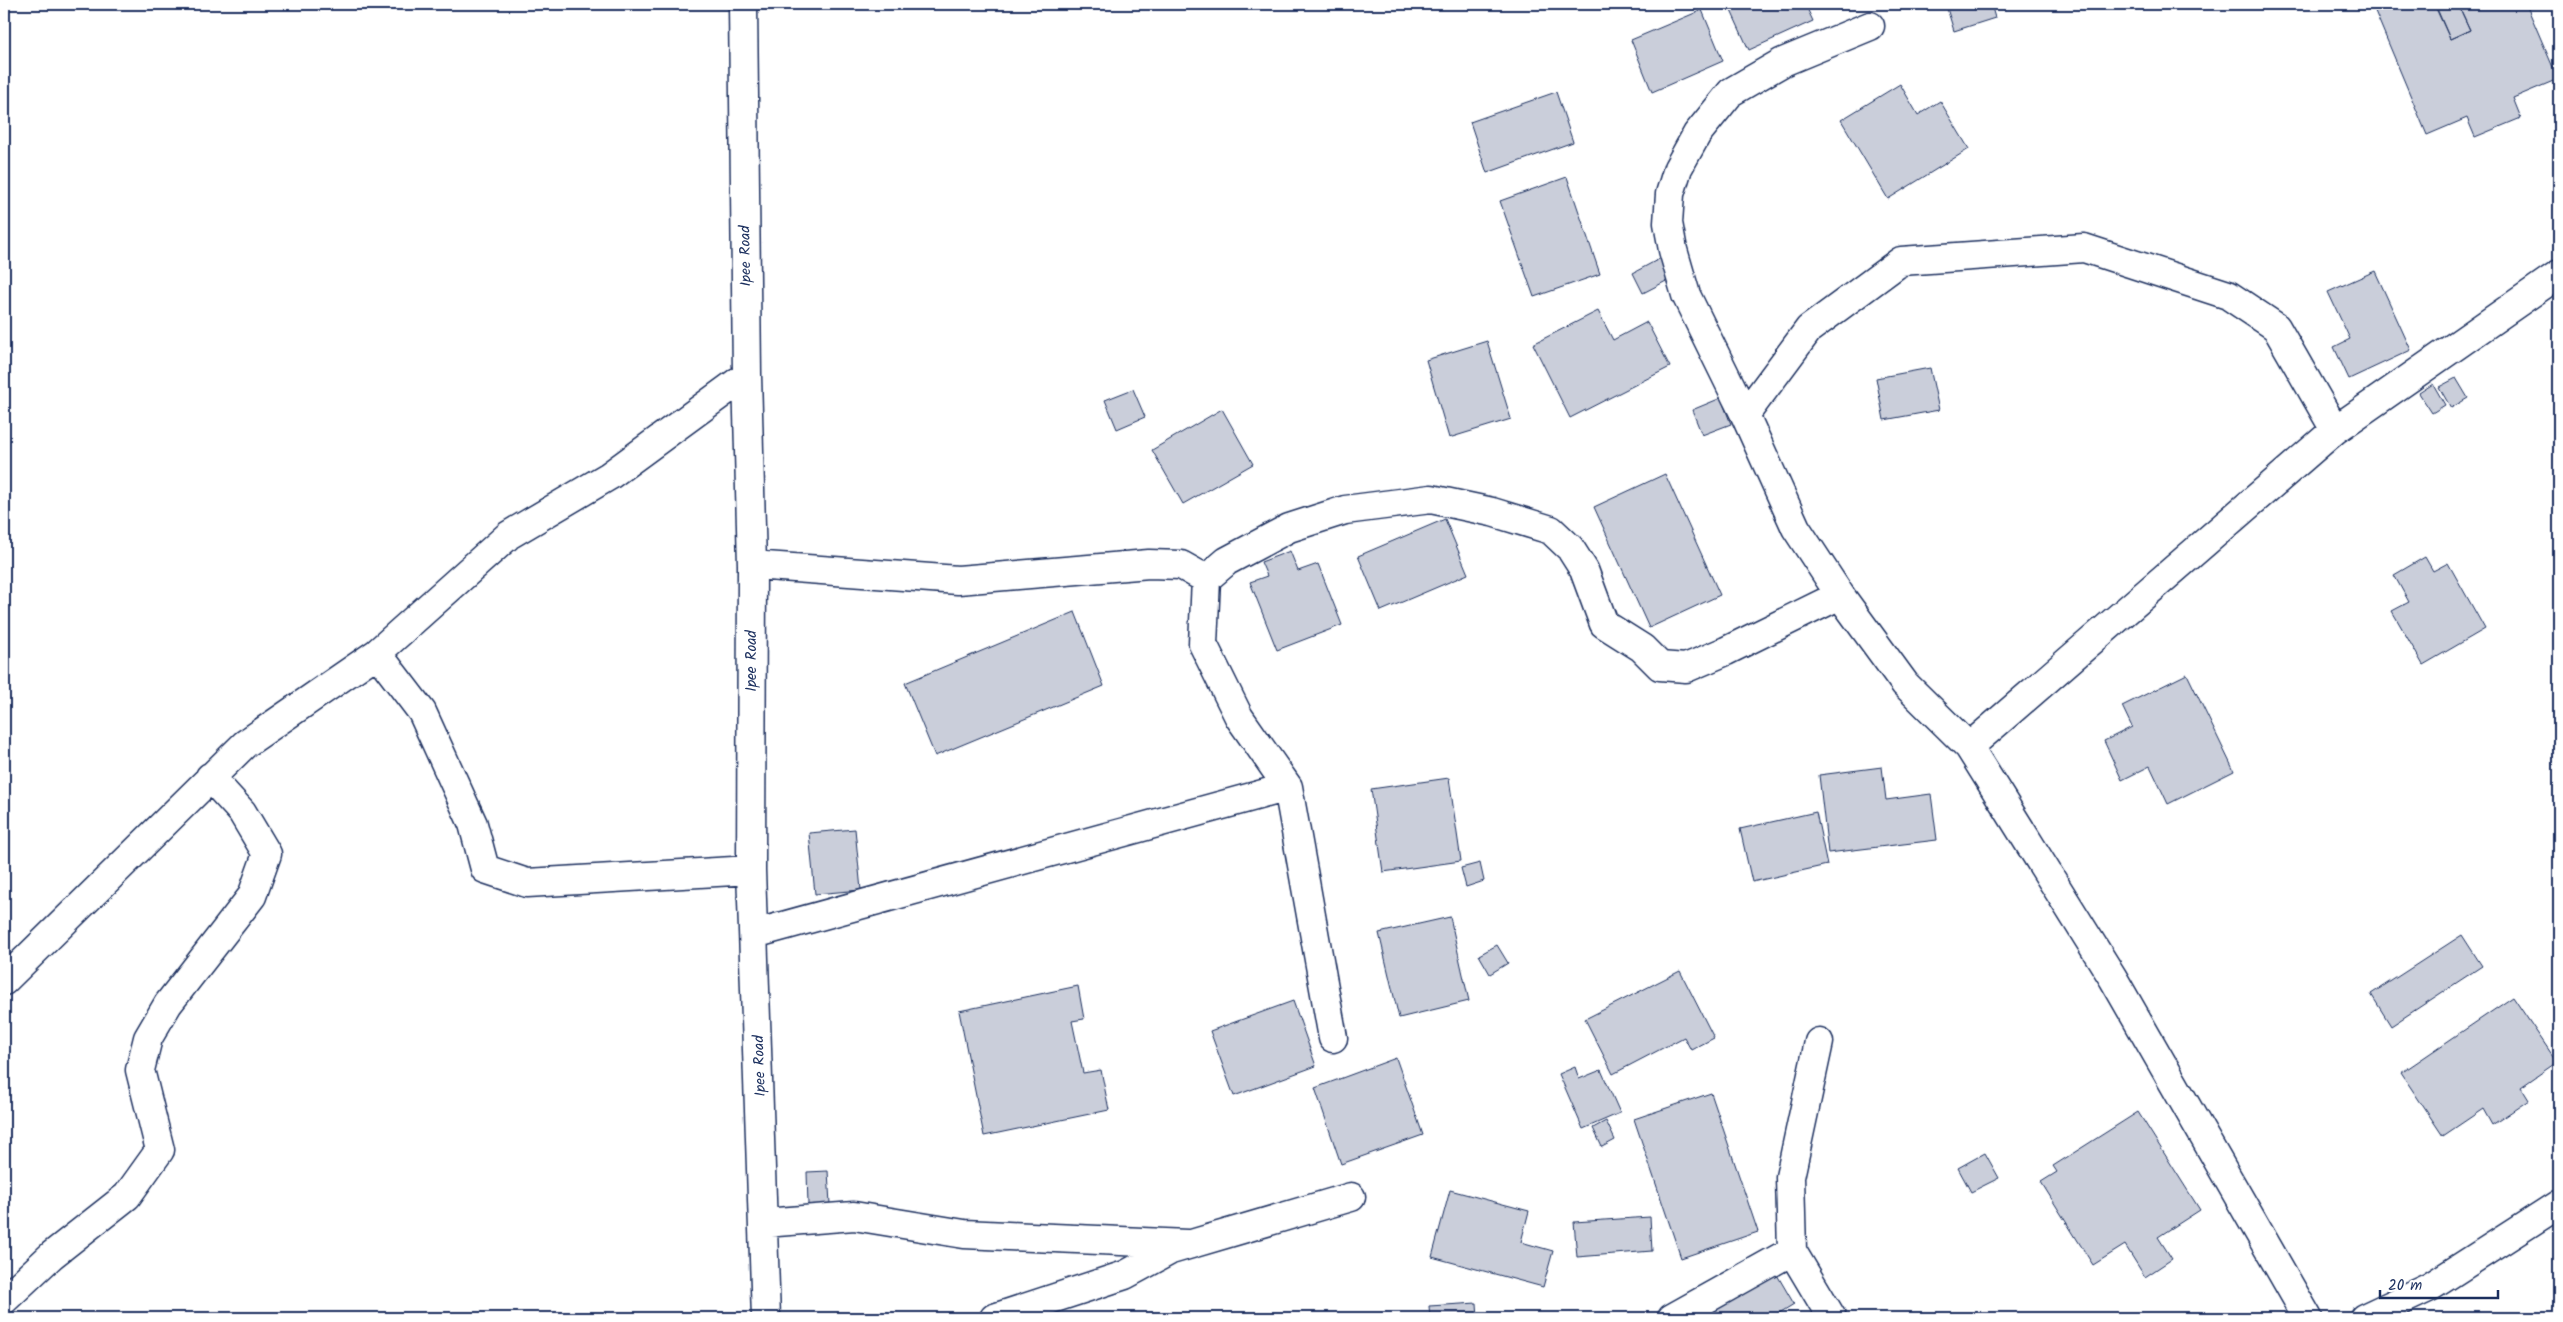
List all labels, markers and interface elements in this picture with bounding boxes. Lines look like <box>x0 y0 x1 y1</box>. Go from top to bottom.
street label: Ipee Road <box>733 225 759 287</box>
street label: Ipee Road <box>740 630 764 692</box>
street label: Ipee Road <box>747 1034 773 1097</box>
scale bar <box>2380 1267 2498 1299</box>
text: 20 m <box>2388 1274 2422 1298</box>

